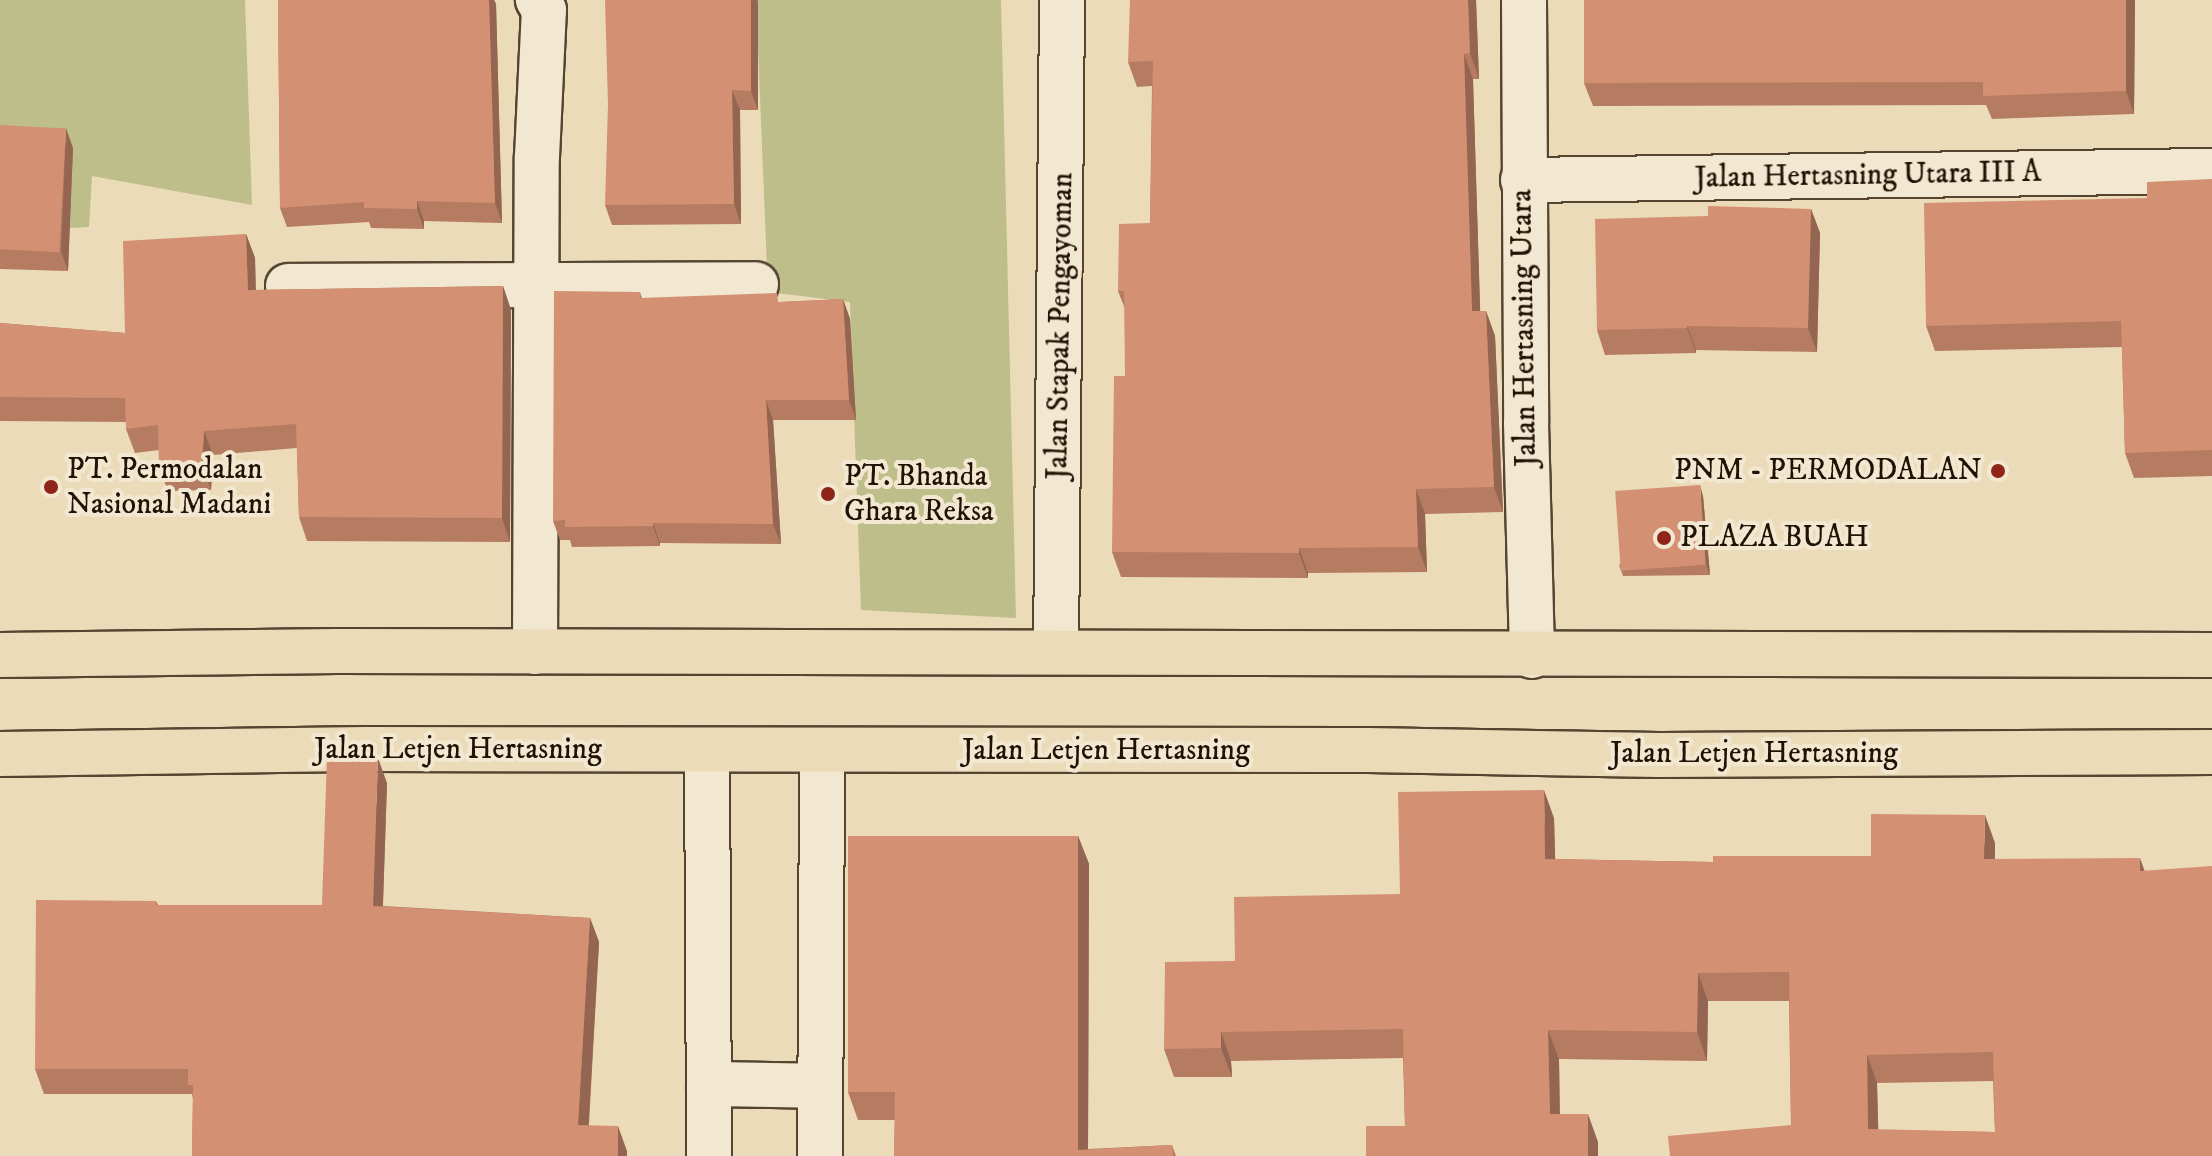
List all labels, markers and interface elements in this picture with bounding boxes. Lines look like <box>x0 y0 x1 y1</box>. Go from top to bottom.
street label: Jalan Hertasning Utara III A <box>1694 155 2042 197</box>
street label: Jalan Stapak Pengayoman <box>1040 172 1082 480</box>
street label: Jalan Hertasning Utara <box>1505 189 1545 467</box>
place label: PT. Permodalan Nasional Madani <box>67 452 271 522</box>
place label: PNM - PERMODALAN <box>1674 453 1982 489</box>
place label: PT. Bhanda Ghara Reksa <box>844 459 994 530</box>
marker: PNM - PERMODALAN <box>1989 462 2007 480</box>
marker: PT. Permodalan Nasional Madani <box>42 478 60 496</box>
marker: PT. Bhanda Ghara Reksa <box>819 485 837 503</box>
place label: PLAZA BUAH <box>1680 520 1869 556</box>
marker: PLAZA BUAH <box>1655 529 1673 547</box>
street label: Jalan Letjen Hertasning <box>314 732 602 768</box>
street label: Jalan Letjen Hertasning <box>962 733 1250 769</box>
street label: Jalan Letjen Hertasning <box>1610 736 1898 772</box>

